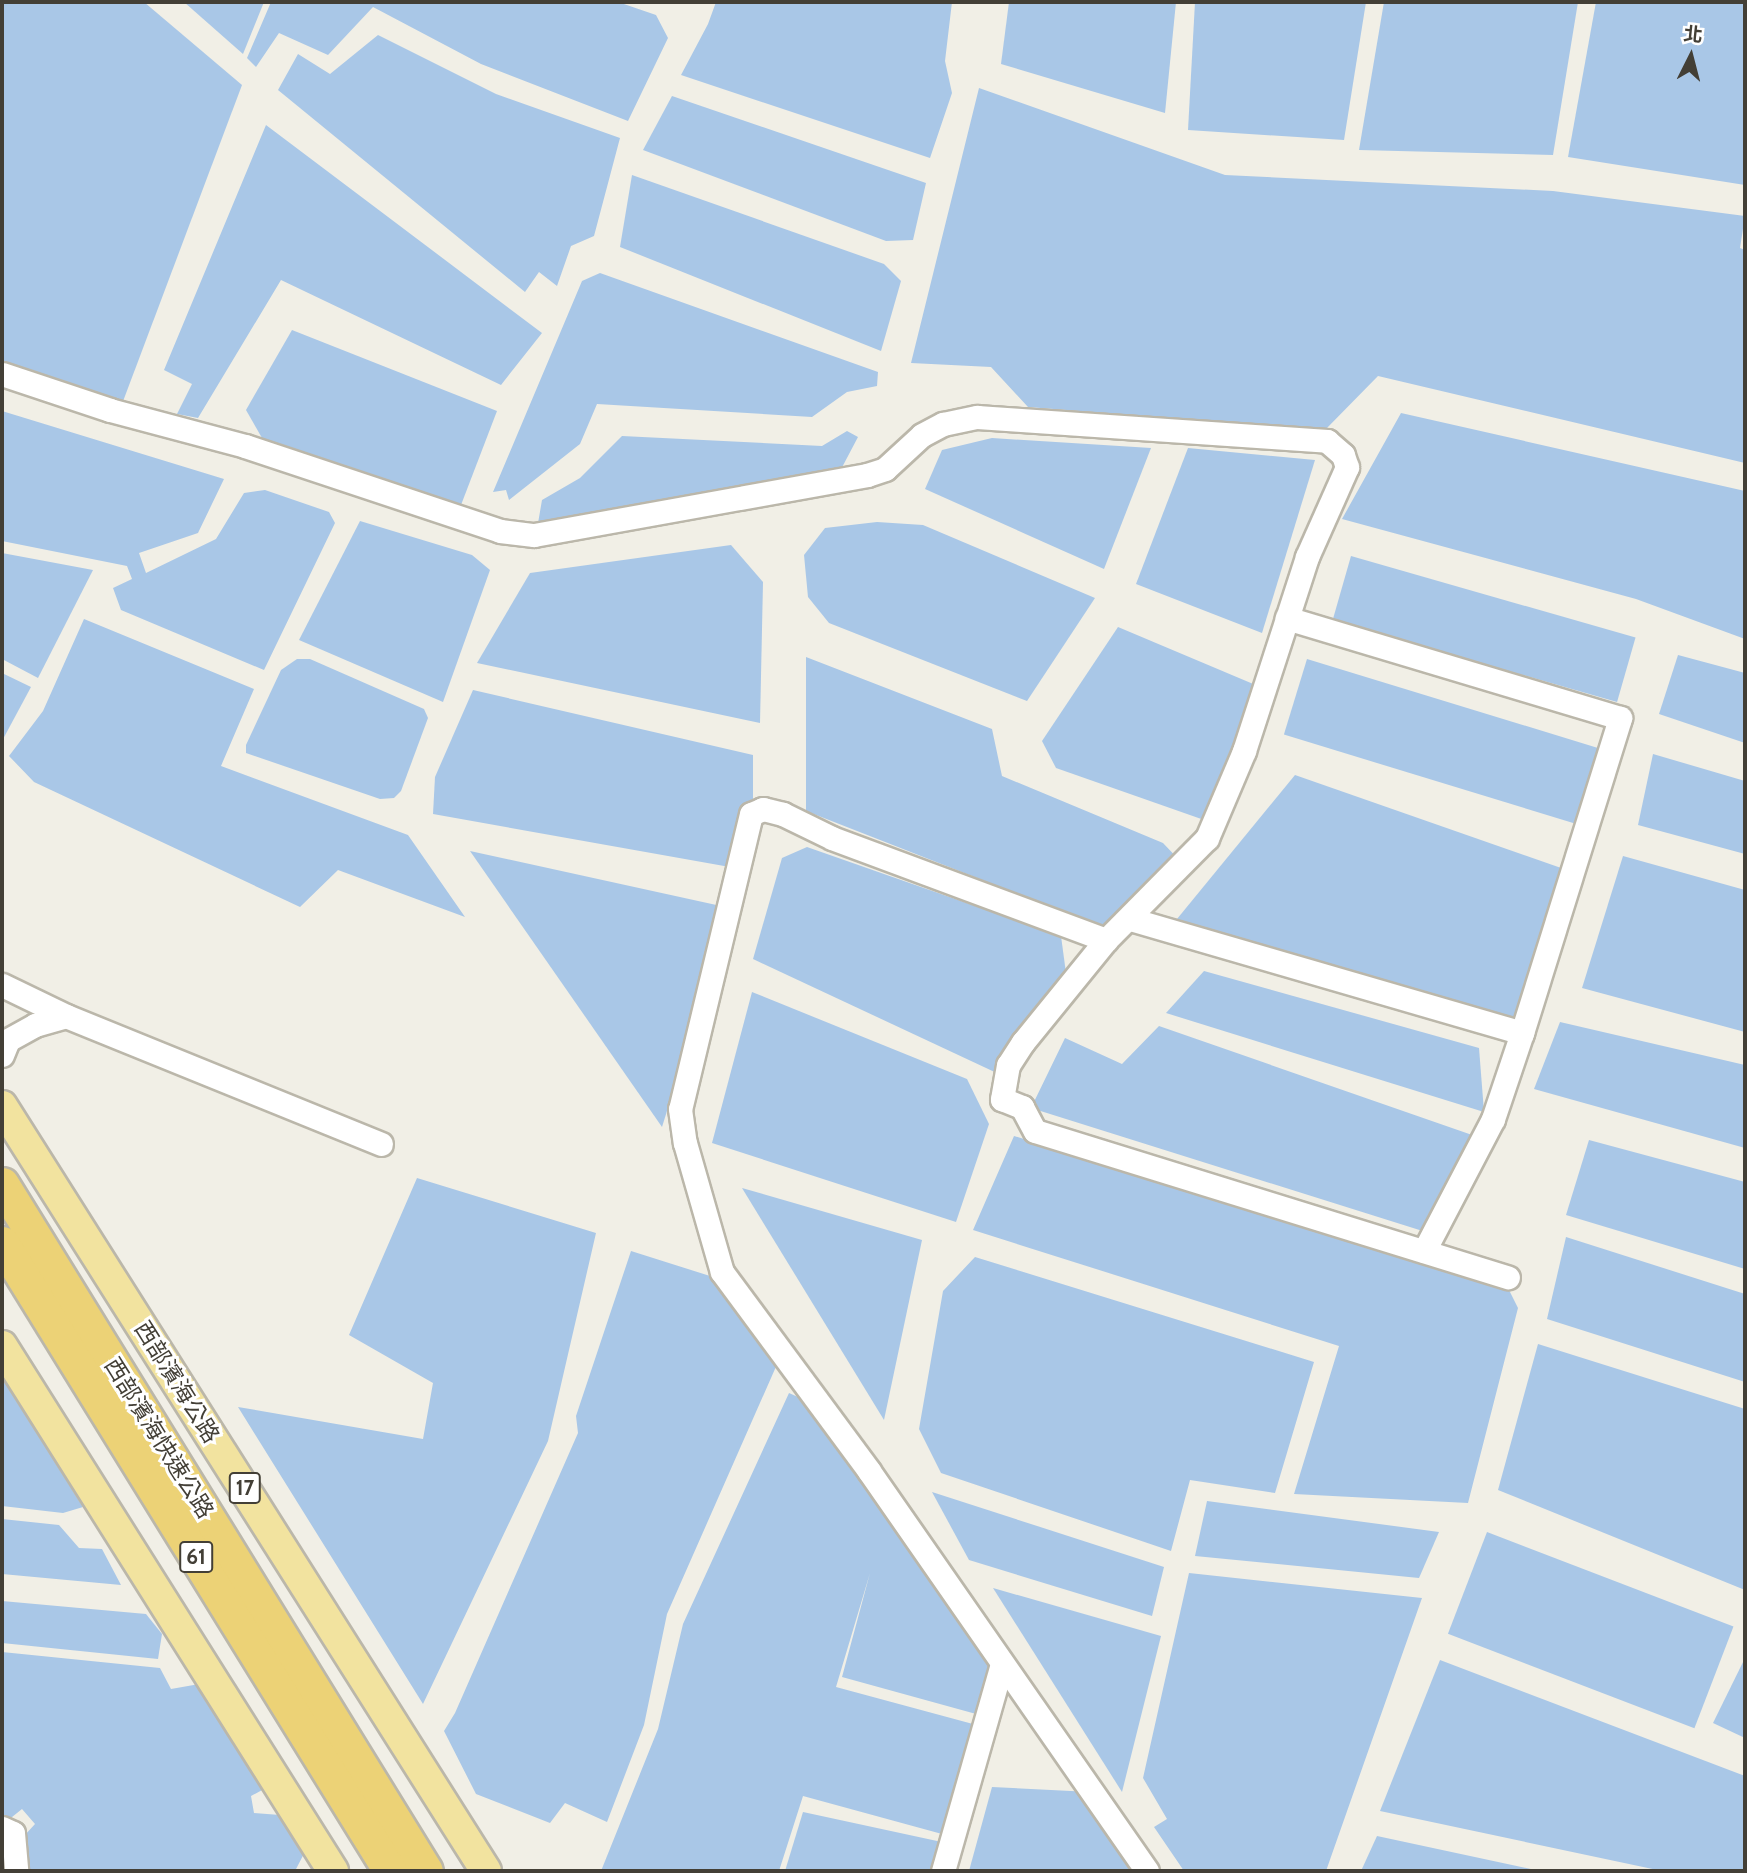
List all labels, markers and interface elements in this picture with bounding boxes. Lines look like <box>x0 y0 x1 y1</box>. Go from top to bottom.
north arrow <box>1656 21 1726 91</box>
text: 北 <box>1683 22 1704 47</box>
street label: 西部濱海公路 <box>129 1316 225 1448</box>
street label: 西部濱海快速公路 <box>99 1353 219 1523</box>
road number: 17 <box>228 1470 262 1506</box>
road number: 61 <box>178 1540 214 1574</box>

